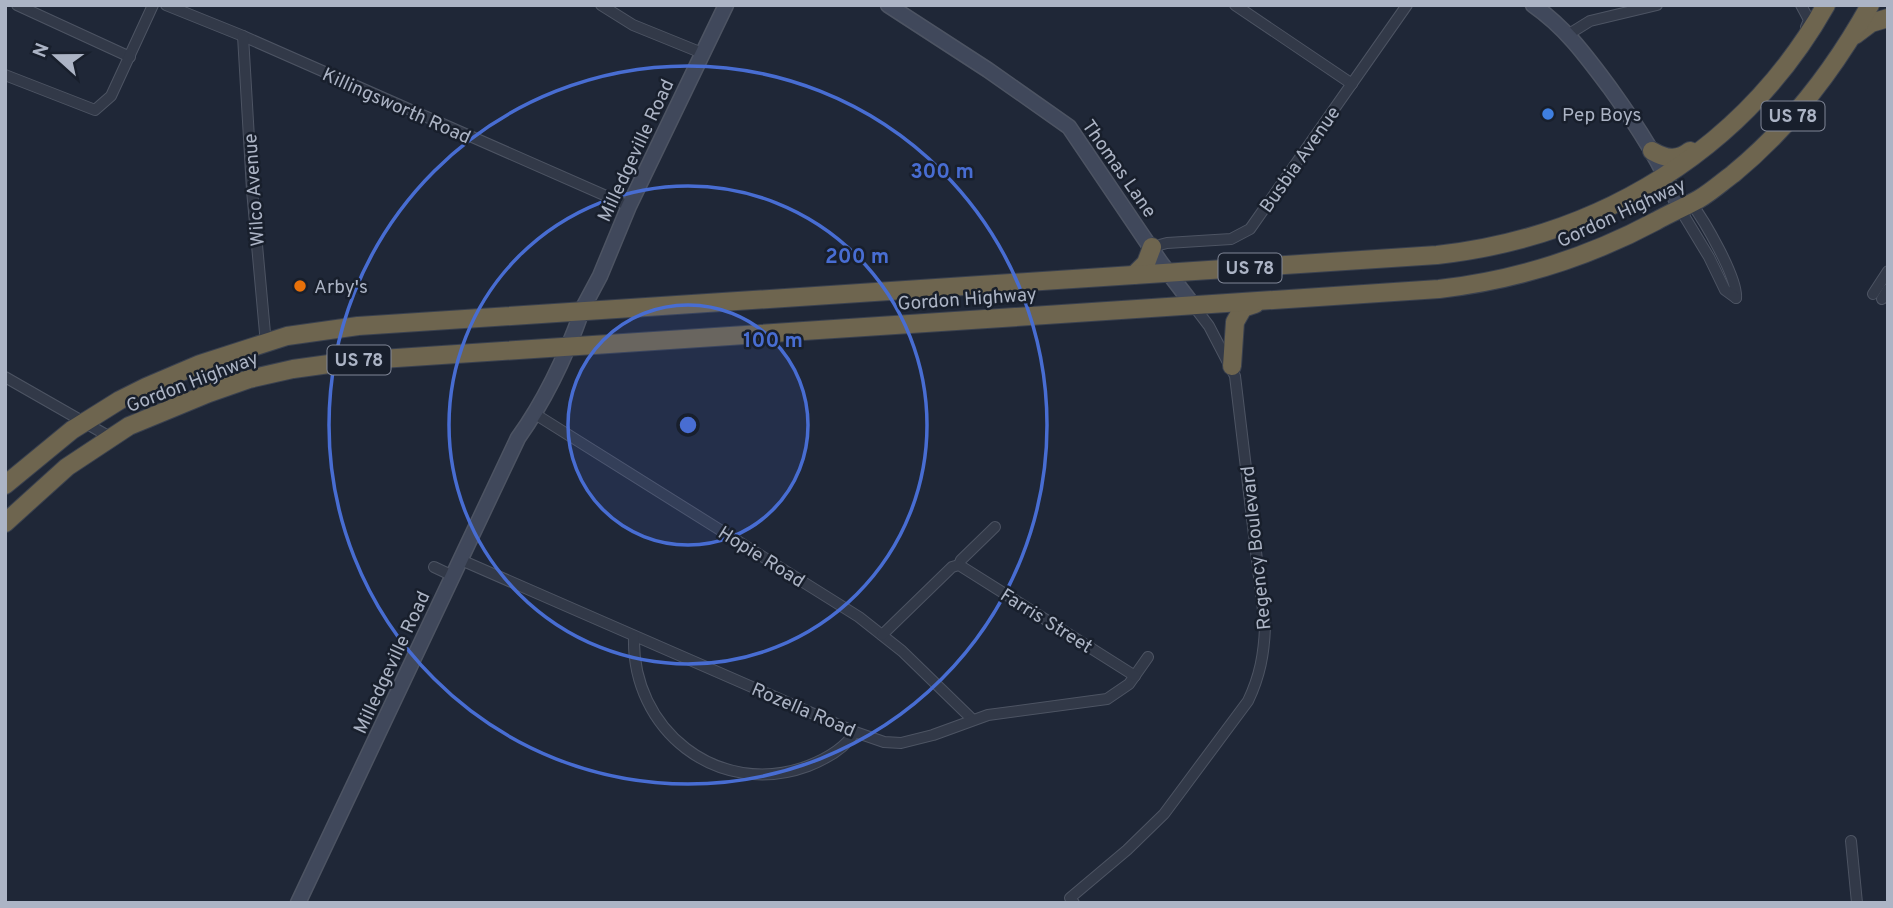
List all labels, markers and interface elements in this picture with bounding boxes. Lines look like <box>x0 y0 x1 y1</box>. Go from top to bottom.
north arrow <box>21 21 91 91</box>
text: N <box>28 40 56 61</box>
street label: Killingsworth Road <box>318 63 474 150</box>
street label: Milledgeville Road <box>593 76 680 226</box>
street label: Busbia Avenue <box>1255 102 1346 218</box>
road number: US 78 <box>1762 102 1825 131</box>
place label: Pep Boys <box>1562 104 1641 128</box>
marker: Pep Boys <box>1540 106 1556 122</box>
street label: Thomas Lane <box>1076 115 1161 223</box>
street label: Wilco Avenue <box>239 133 271 247</box>
text: 300 m <box>910 159 974 186</box>
street label: Gordon Highway <box>1554 173 1690 254</box>
text: 200 m <box>825 244 889 271</box>
road number: US 78 <box>1218 254 1282 282</box>
place label: Arby's <box>314 276 368 300</box>
marker: Arby's <box>292 278 308 294</box>
street label: Gordon Highway <box>897 283 1038 317</box>
text: 100 m <box>743 328 803 355</box>
road number: US 78 <box>328 346 390 374</box>
street label: Gordon Highway <box>123 347 262 419</box>
centre of rings <box>676 413 700 437</box>
street label: Regency Boulevard <box>1236 465 1278 631</box>
street label: Hopie Road <box>713 522 809 594</box>
street label: Farris Street <box>995 584 1097 660</box>
street label: Milledgeville Road <box>349 588 436 738</box>
street label: Rozella Road <box>748 678 859 743</box>

